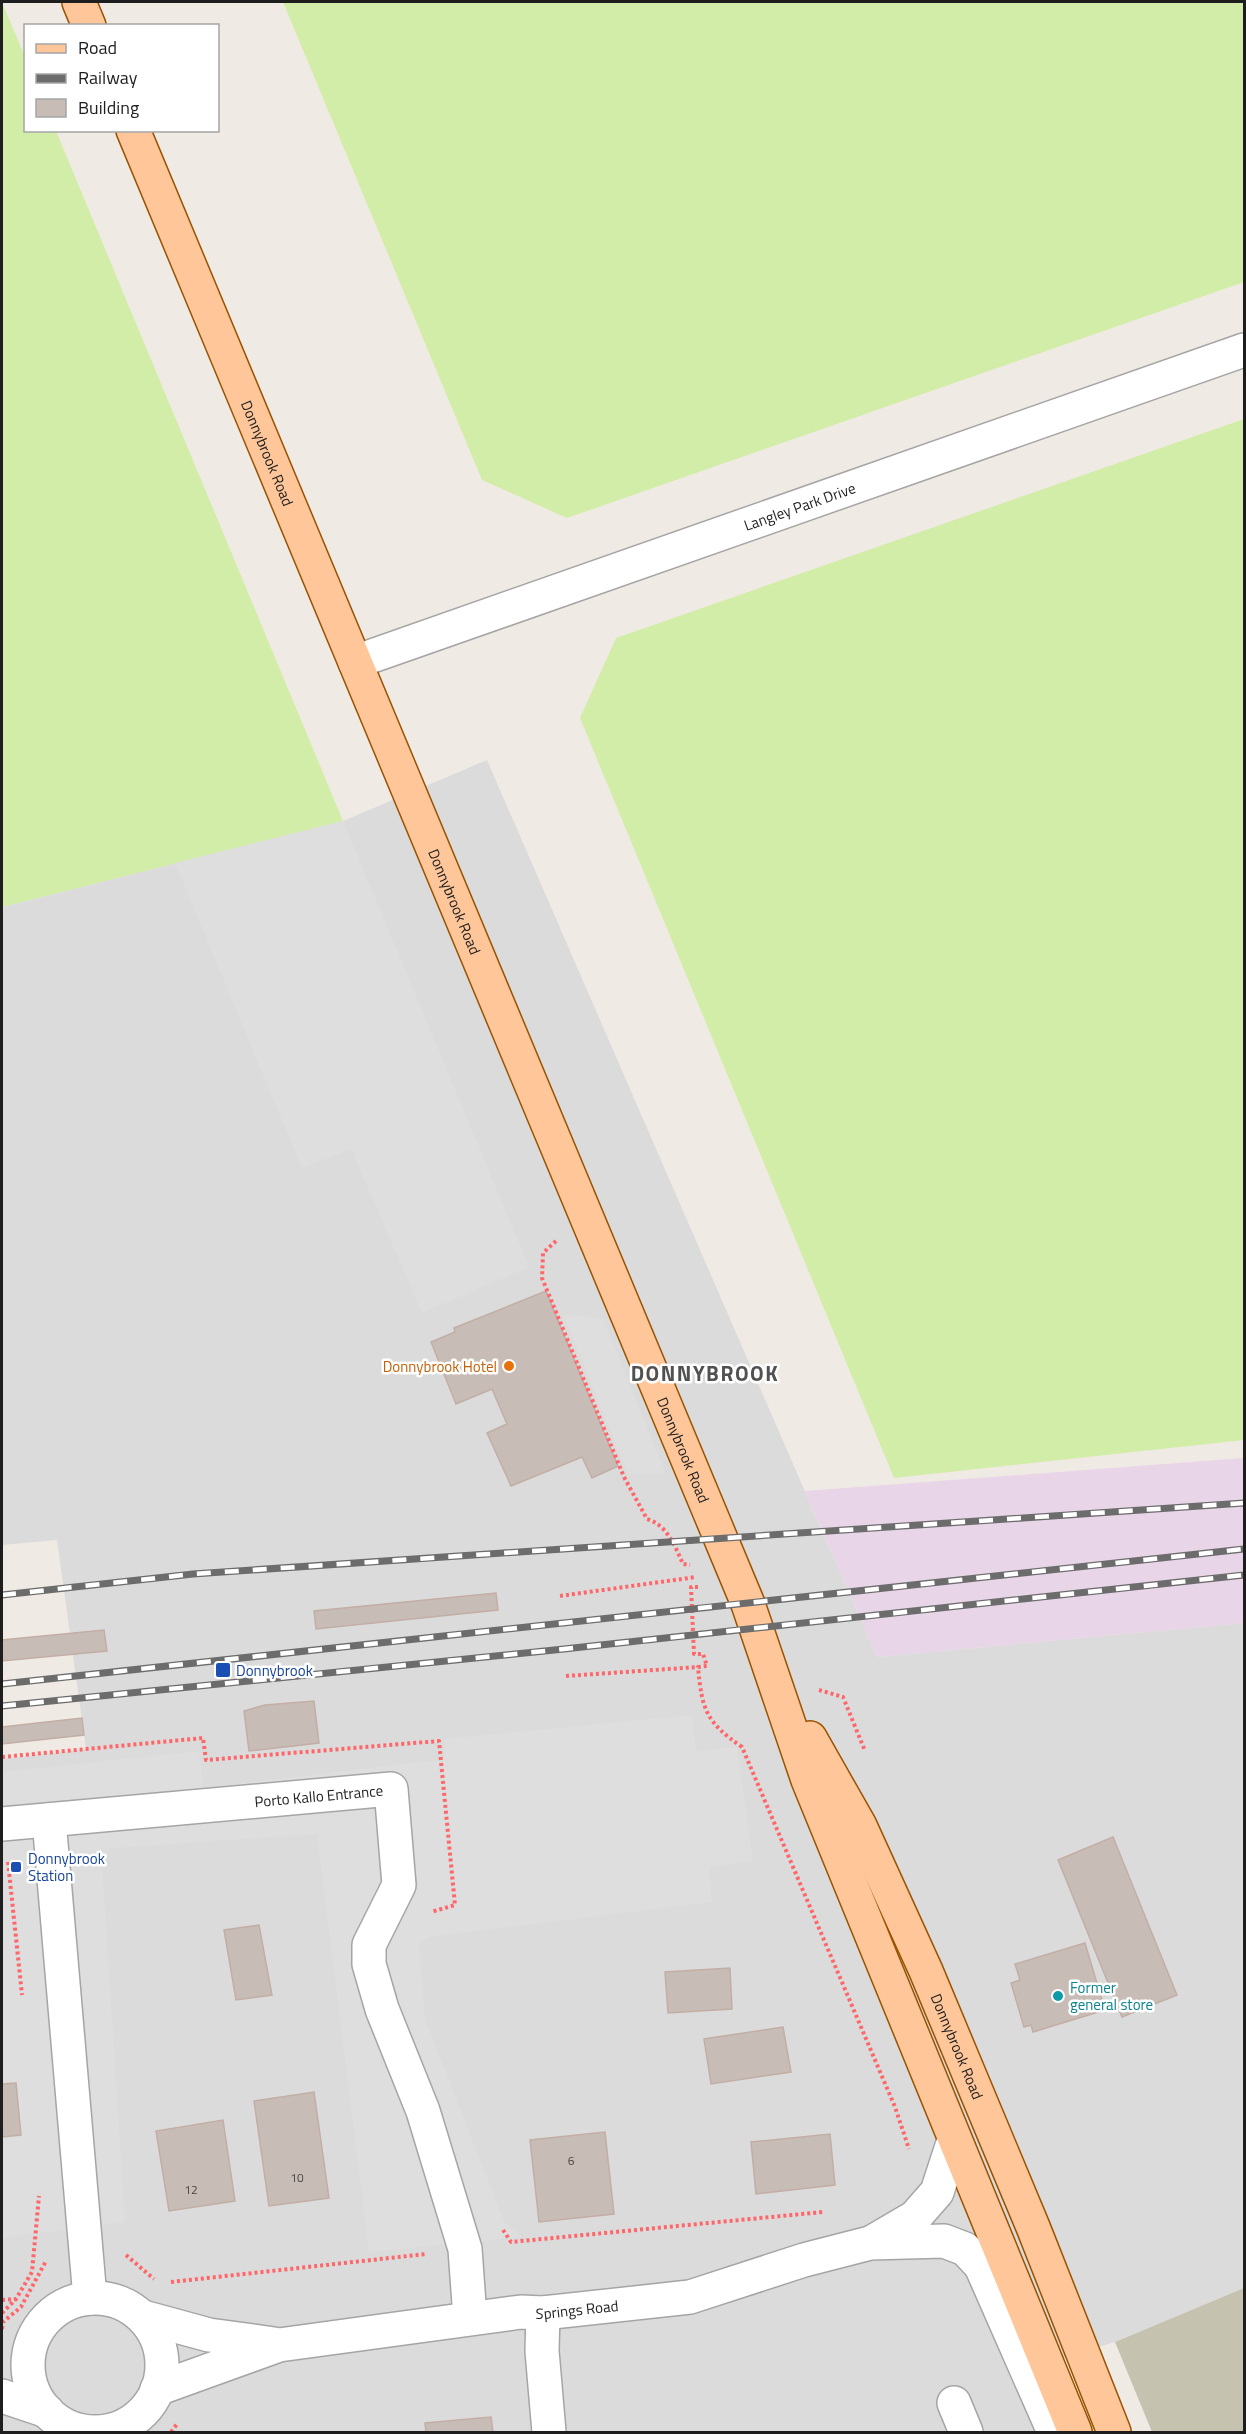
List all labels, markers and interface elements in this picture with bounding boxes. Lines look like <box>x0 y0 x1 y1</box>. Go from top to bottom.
legend <box>24 24 219 132</box>
text: Road <box>78 34 117 61</box>
text: Railway <box>78 64 138 91</box>
text: Building <box>78 94 139 121</box>
street label: Donnybrook Road <box>235 397 300 509</box>
street label: Langley Park Drive <box>740 476 858 536</box>
street label: Donnybrook Road <box>423 845 487 958</box>
place label: Donnybrook Hotel <box>383 1355 497 1378</box>
district label: DONNYBROOK <box>631 1357 779 1389</box>
marker: Donnybrook Hotel <box>502 1359 516 1373</box>
street label: Donnybrook Road <box>651 1393 716 1506</box>
place label: Donnybrook <box>236 1659 313 1682</box>
marker: Donnybrook <box>214 1661 232 1679</box>
street label: Porto Kallo Entrance <box>253 1778 384 1813</box>
place label: Donnybrook Station <box>28 1847 105 1887</box>
marker: Donnybrook Station <box>9 1860 23 1874</box>
place label: Former general store <box>1070 1976 1153 2016</box>
marker: Former general store <box>1051 1989 1065 2003</box>
street label: Donnybrook Road <box>925 1990 990 2103</box>
house number: 6 <box>568 2151 575 2170</box>
house number: 10 <box>290 2168 304 2187</box>
house number: 12 <box>184 2180 198 2199</box>
street label: Springs Road <box>535 2293 619 2325</box>

